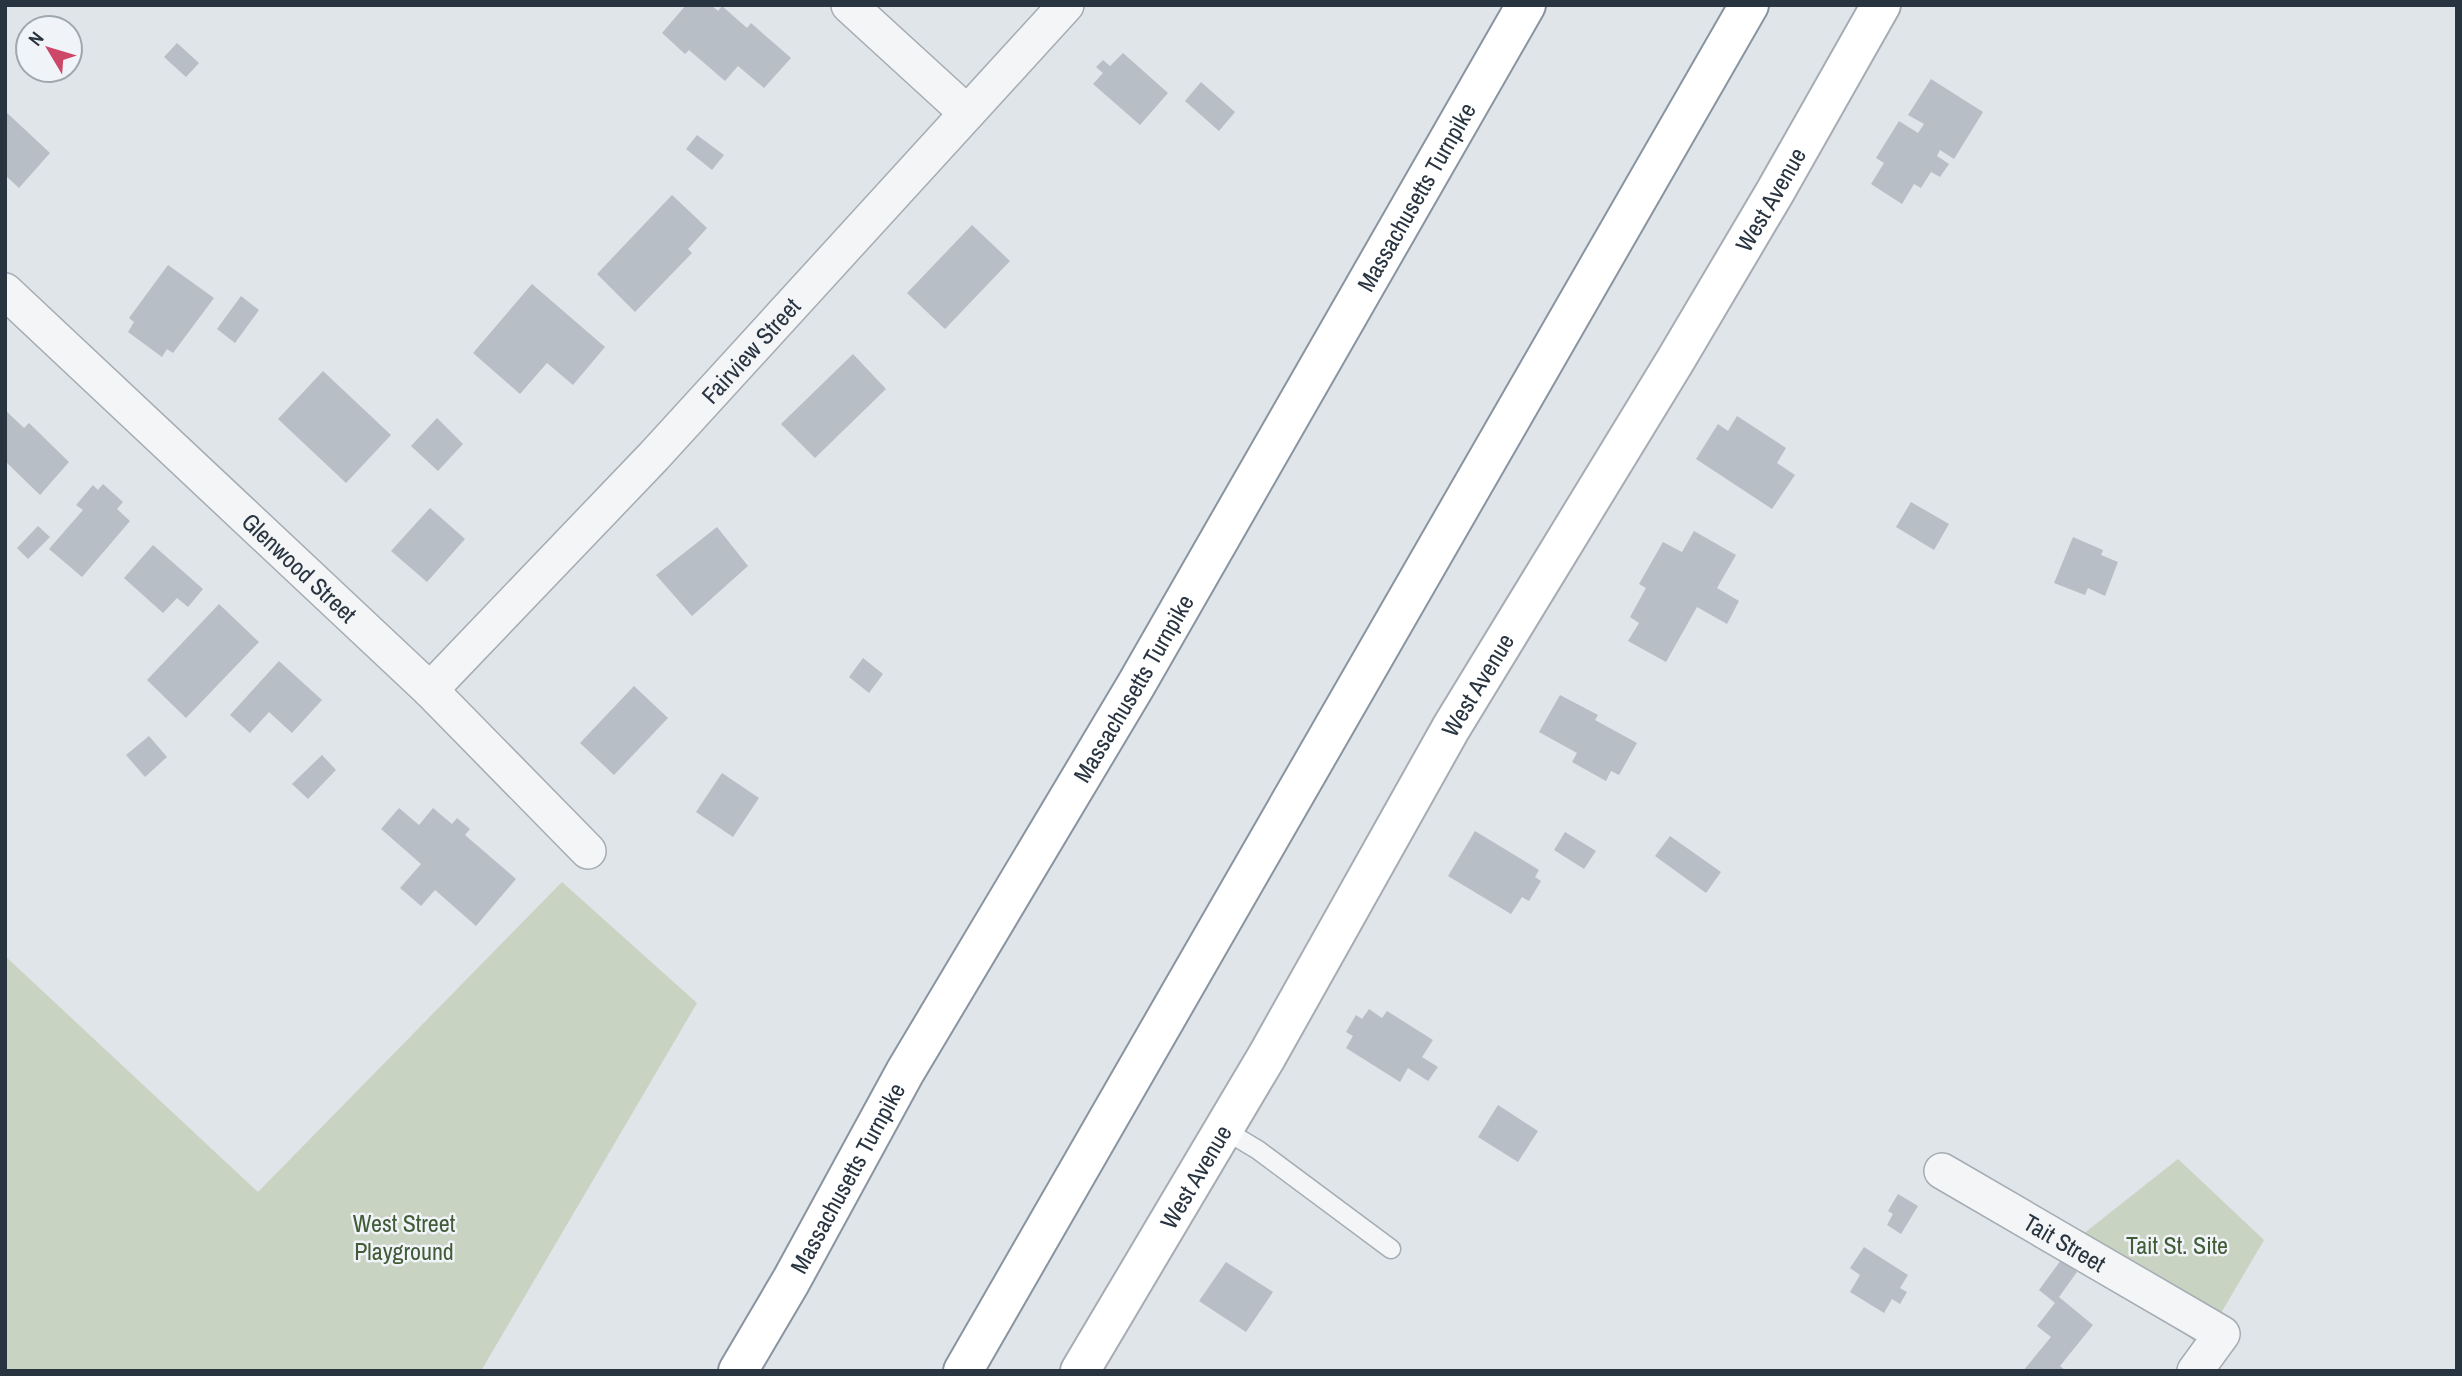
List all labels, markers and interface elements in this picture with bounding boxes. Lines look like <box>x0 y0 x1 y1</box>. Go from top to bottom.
north arrow <box>14 14 84 84</box>
text: N <box>22 26 49 51</box>
street label: Massachusetts Turnpike <box>1349 97 1483 297</box>
street label: West Avenue <box>1727 142 1813 257</box>
street label: Fairview Street <box>694 290 807 410</box>
street label: Glenwood Street <box>235 506 364 630</box>
street label: Massachusetts Turnpike <box>1066 589 1201 788</box>
street label: West Avenue <box>1434 627 1521 742</box>
street label: Massachusetts Turnpike <box>782 1077 912 1279</box>
street label: West Avenue <box>1152 1119 1239 1234</box>
street label: Tait Street <box>2018 1206 2112 1279</box>
park label: West Street Playground <box>353 1207 456 1267</box>
park label: Tait St. Site <box>2126 1229 2228 1261</box>

